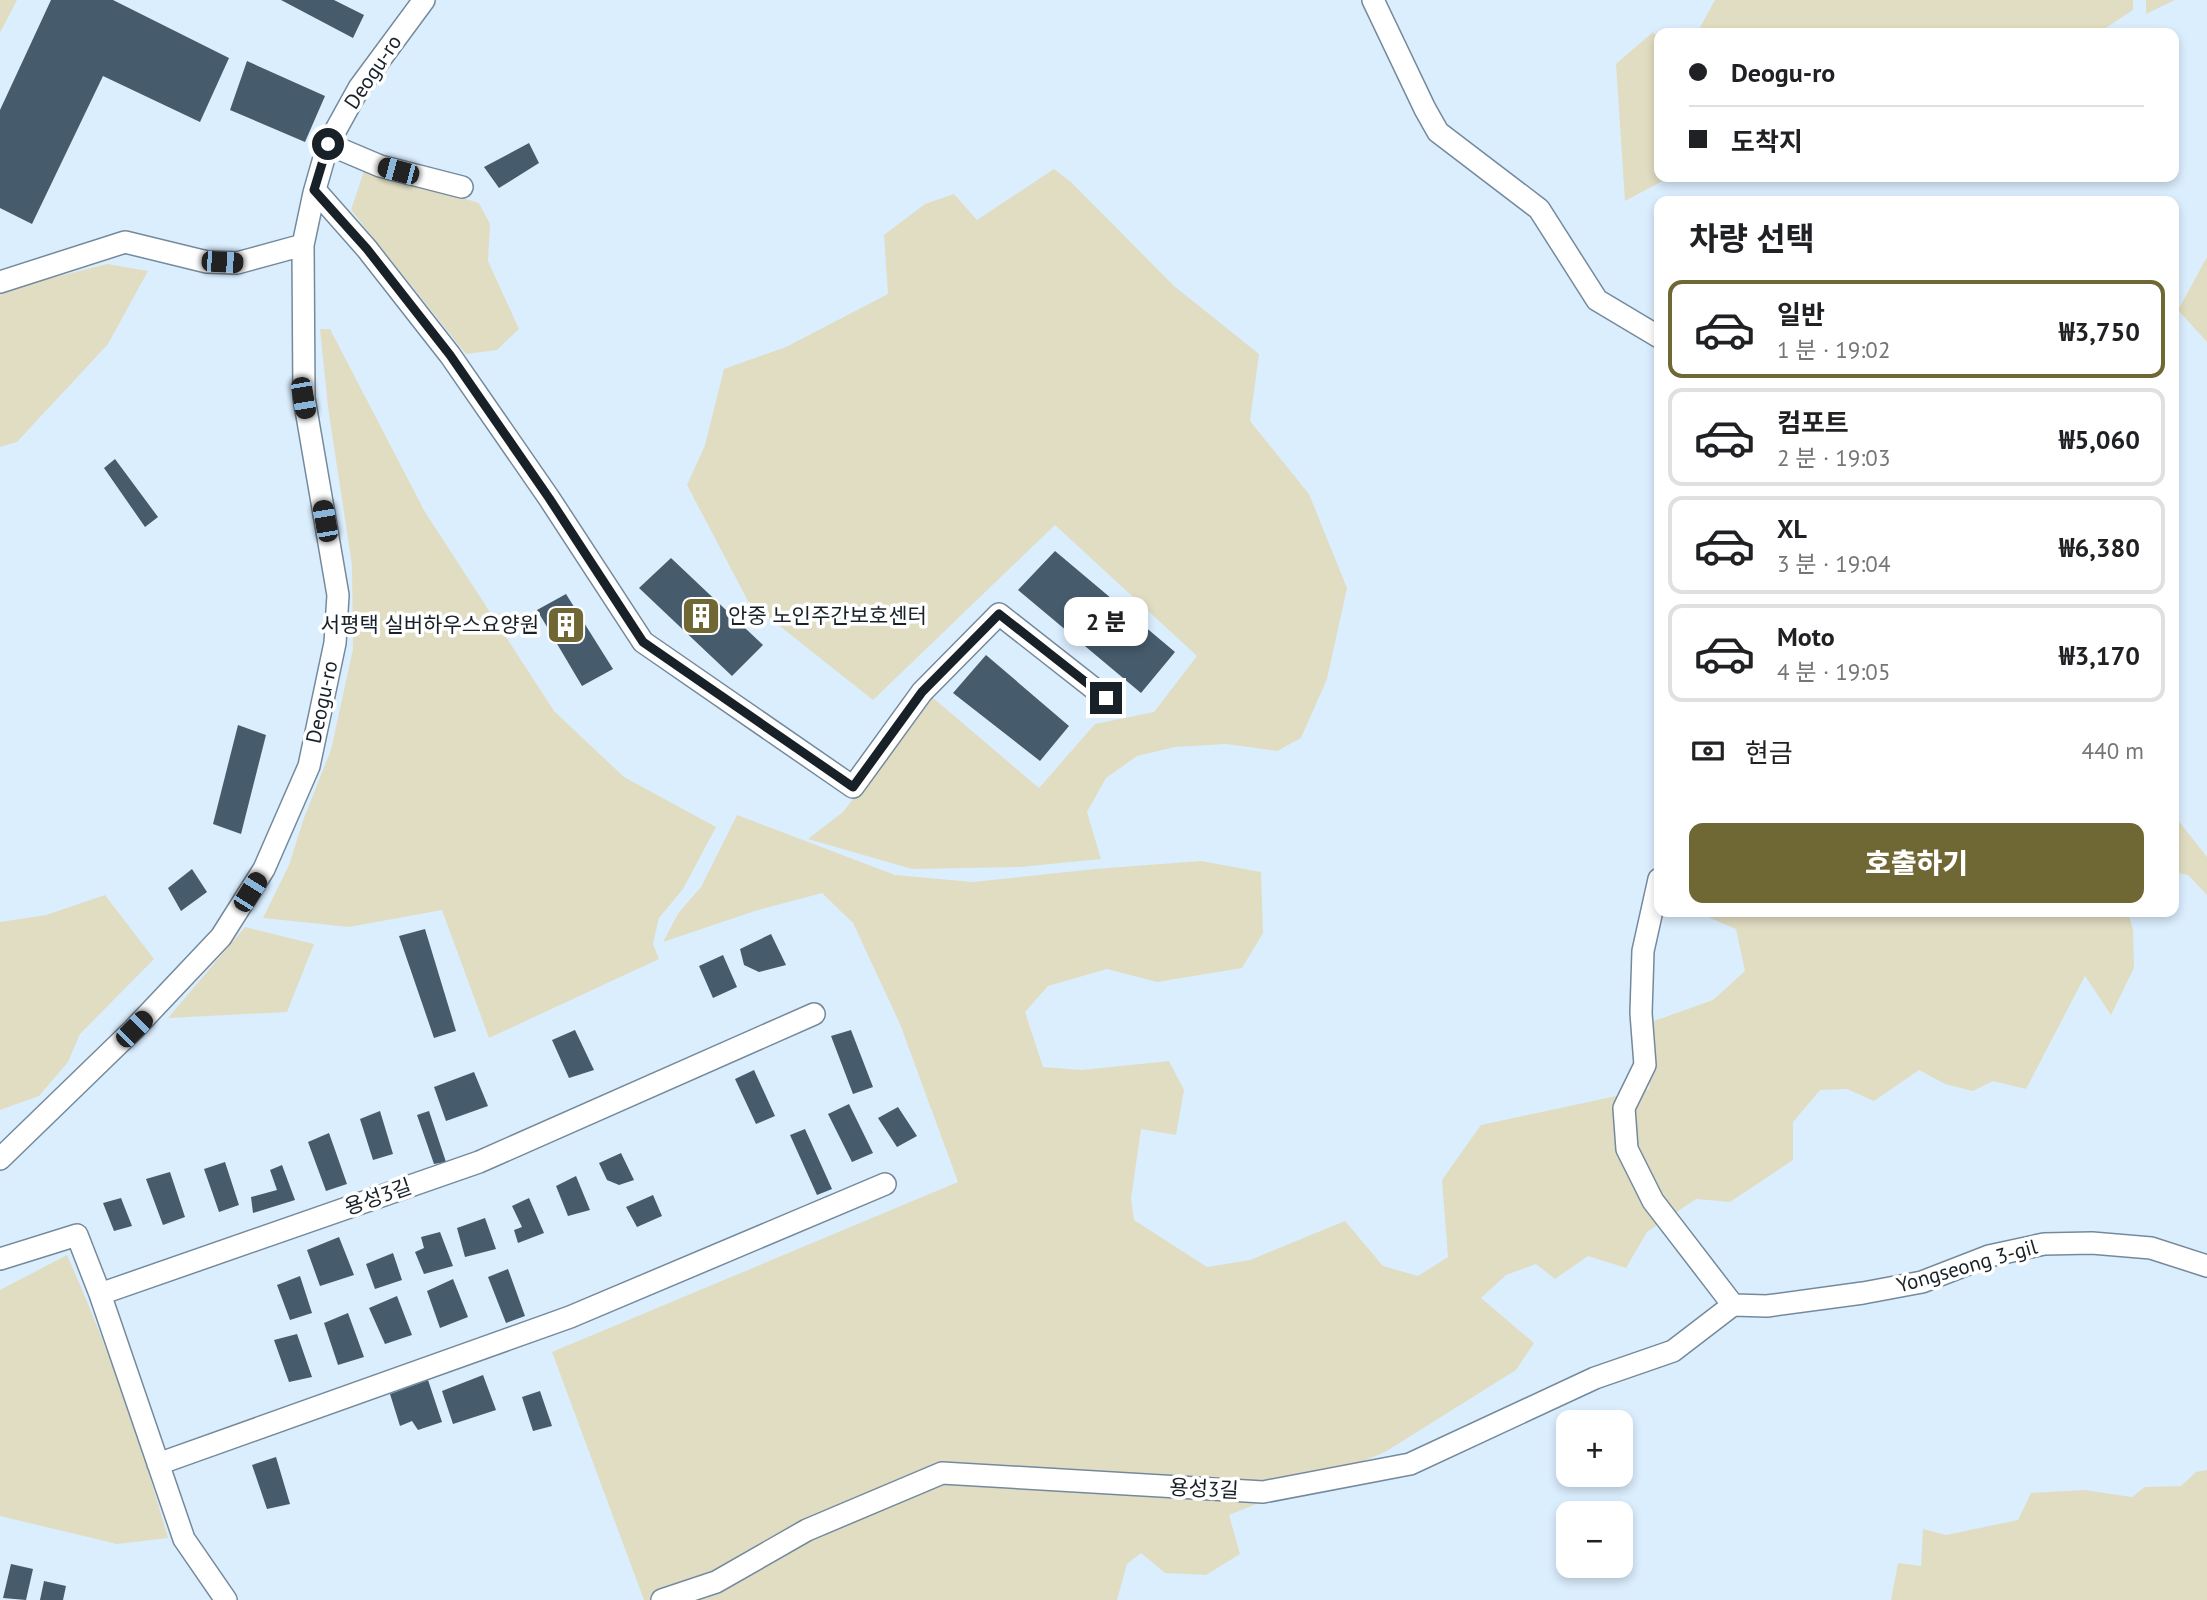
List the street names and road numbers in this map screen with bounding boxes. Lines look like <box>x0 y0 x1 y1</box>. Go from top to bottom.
street label: Deogu-ro <box>338 29 407 114</box>
street label: Deogu-ro <box>300 658 343 746</box>
street label: 용성3길 <box>341 1172 415 1221</box>
street label: Yongseong 3-gil <box>1893 1233 2040 1298</box>
street label: 용성3길 <box>1169 1473 1239 1504</box>

